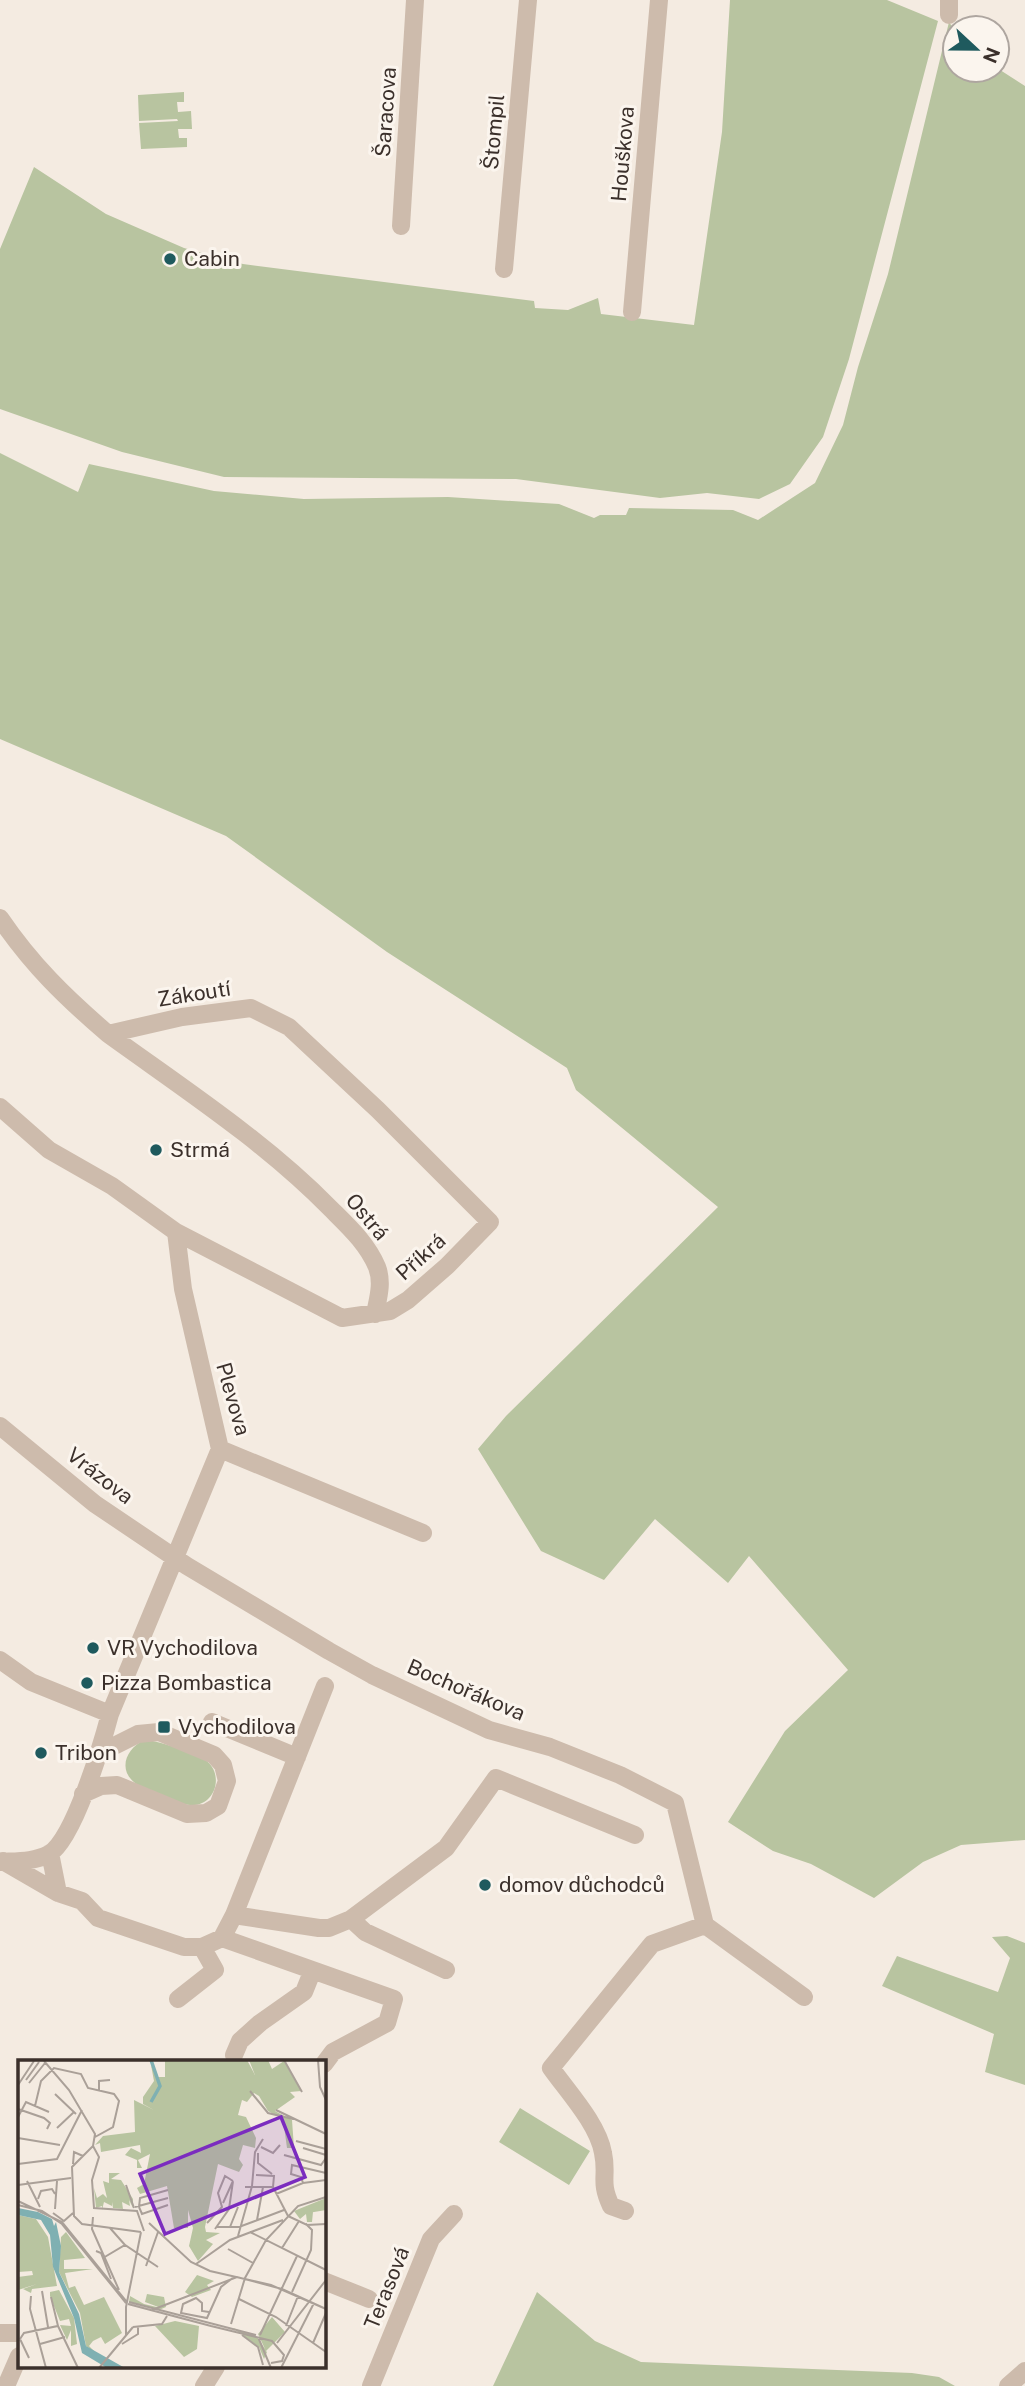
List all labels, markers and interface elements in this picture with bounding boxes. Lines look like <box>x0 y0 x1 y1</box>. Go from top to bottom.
north arrow <box>941 14 1011 84</box>
text: N <box>979 44 1005 66</box>
street label: Šaracova <box>370 66 401 158</box>
street label: Štompil <box>478 93 509 171</box>
street label: Houškova <box>606 105 639 203</box>
place label: Cabin <box>184 246 240 271</box>
marker: Cabin <box>162 251 178 267</box>
street label: Zákoutí <box>156 975 233 1012</box>
place label: Strmá <box>170 1137 230 1162</box>
marker: Strmá <box>148 1142 164 1158</box>
street label: Ostrá <box>341 1188 394 1245</box>
street label: Příkrá <box>391 1228 451 1285</box>
street label: Plevova <box>211 1359 256 1438</box>
street label: Vrázova <box>62 1442 138 1509</box>
place label: VR Vychodilova <box>107 1635 258 1660</box>
marker: VR Vychodilova <box>85 1640 101 1656</box>
street label: Bochořákova <box>403 1653 529 1726</box>
place label: Pizza Bombastica <box>101 1670 272 1695</box>
marker: Pizza Bombastica <box>79 1675 95 1691</box>
place label: Vychodilova <box>178 1714 296 1739</box>
marker: Vychodilova <box>156 1719 172 1735</box>
place label: Tribon <box>55 1740 117 1765</box>
marker: Tribon <box>33 1745 49 1761</box>
place label: domov důchodců <box>499 1872 665 1897</box>
marker: domov důchodců <box>477 1877 493 1893</box>
inset map <box>18 2060 326 2368</box>
street label: Terasová <box>359 2243 414 2333</box>

